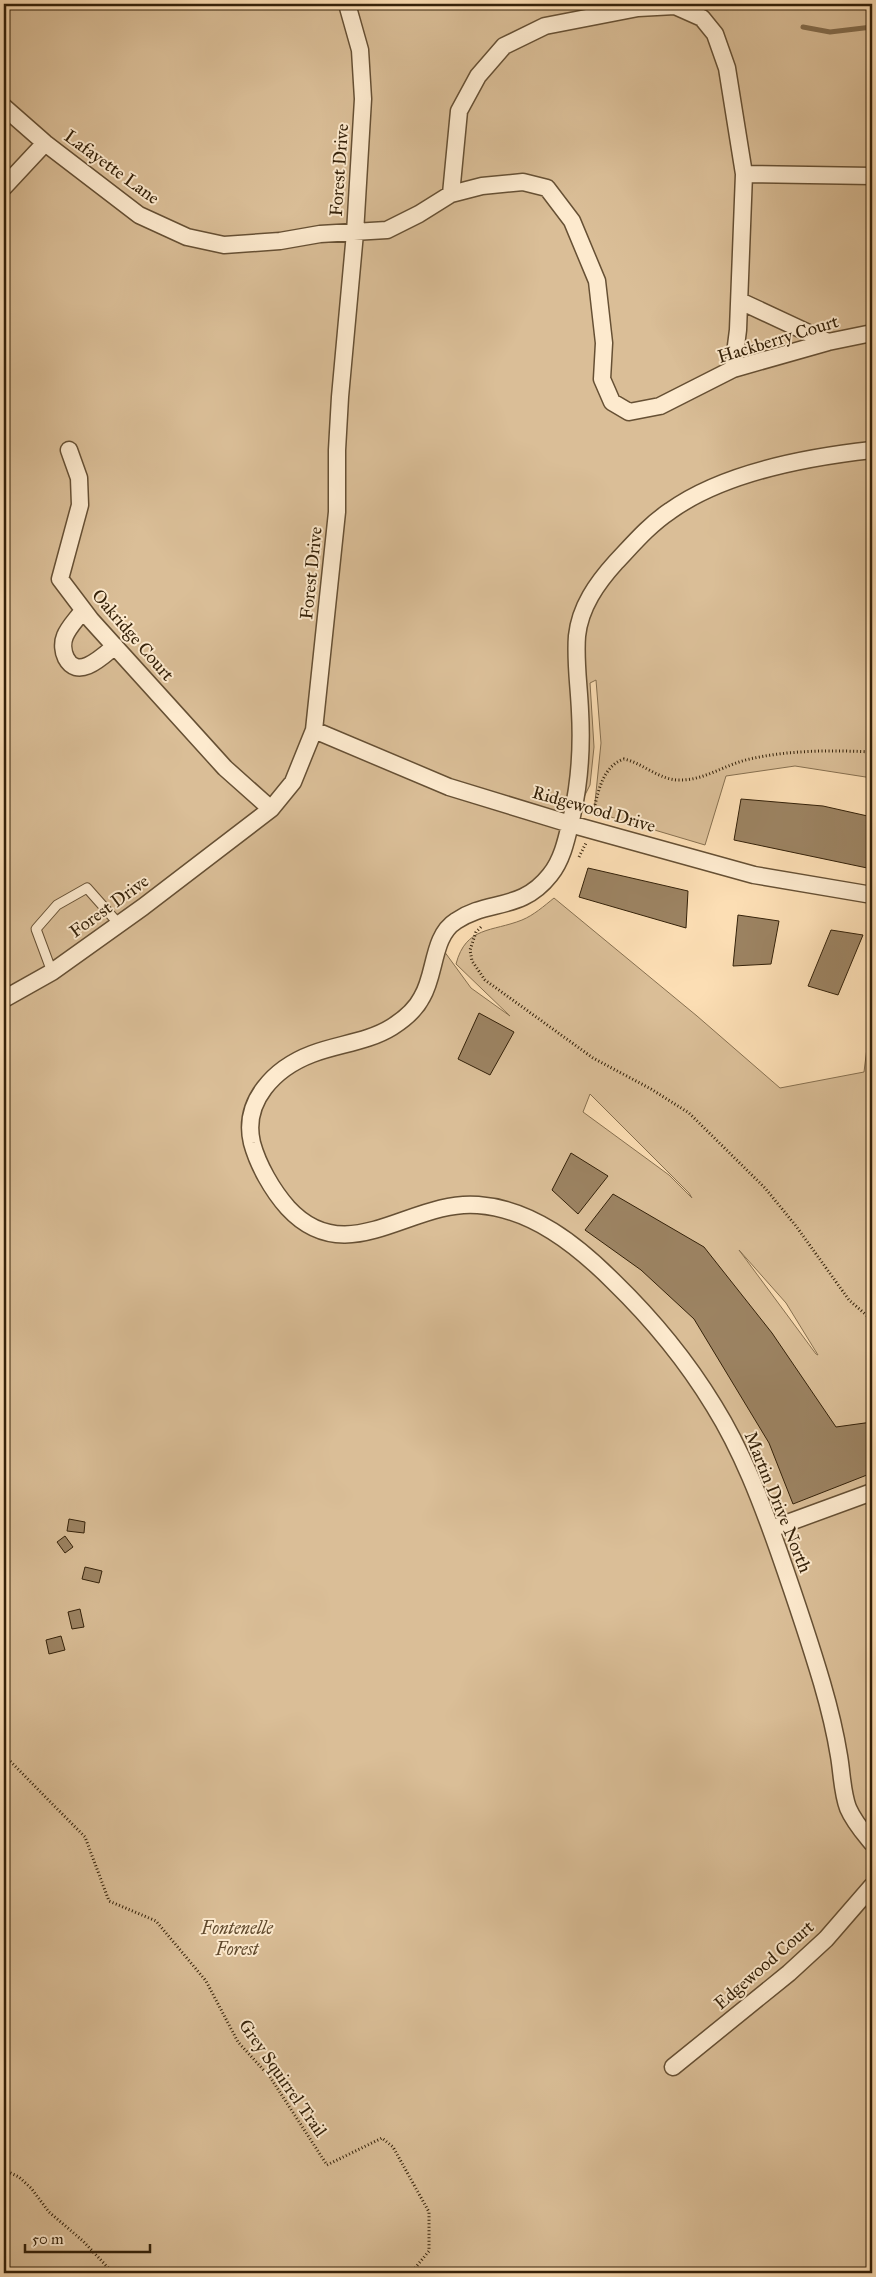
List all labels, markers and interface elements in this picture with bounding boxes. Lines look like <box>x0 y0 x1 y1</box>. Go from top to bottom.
street label: Forest Drive <box>325 123 353 217</box>
street label: Lafayette Lane <box>60 125 164 209</box>
street label: Hackberry Court <box>715 310 842 368</box>
street label: Forest Drive <box>295 526 327 620</box>
street label: Oakridge Court <box>86 585 179 686</box>
street label: Ridgewood Drive <box>530 781 658 838</box>
street label: Forest Drive <box>65 870 153 942</box>
street label: Martin Drive North <box>740 1428 816 1576</box>
street label: Edgewood Court <box>710 1915 820 2015</box>
park label: Fontenelle Forest <box>200 1917 274 1960</box>
street label: Grey Squirrel Trail <box>233 2015 332 2142</box>
scale bar <box>25 2222 150 2254</box>
text: 50 m <box>32 2230 64 2248</box>

